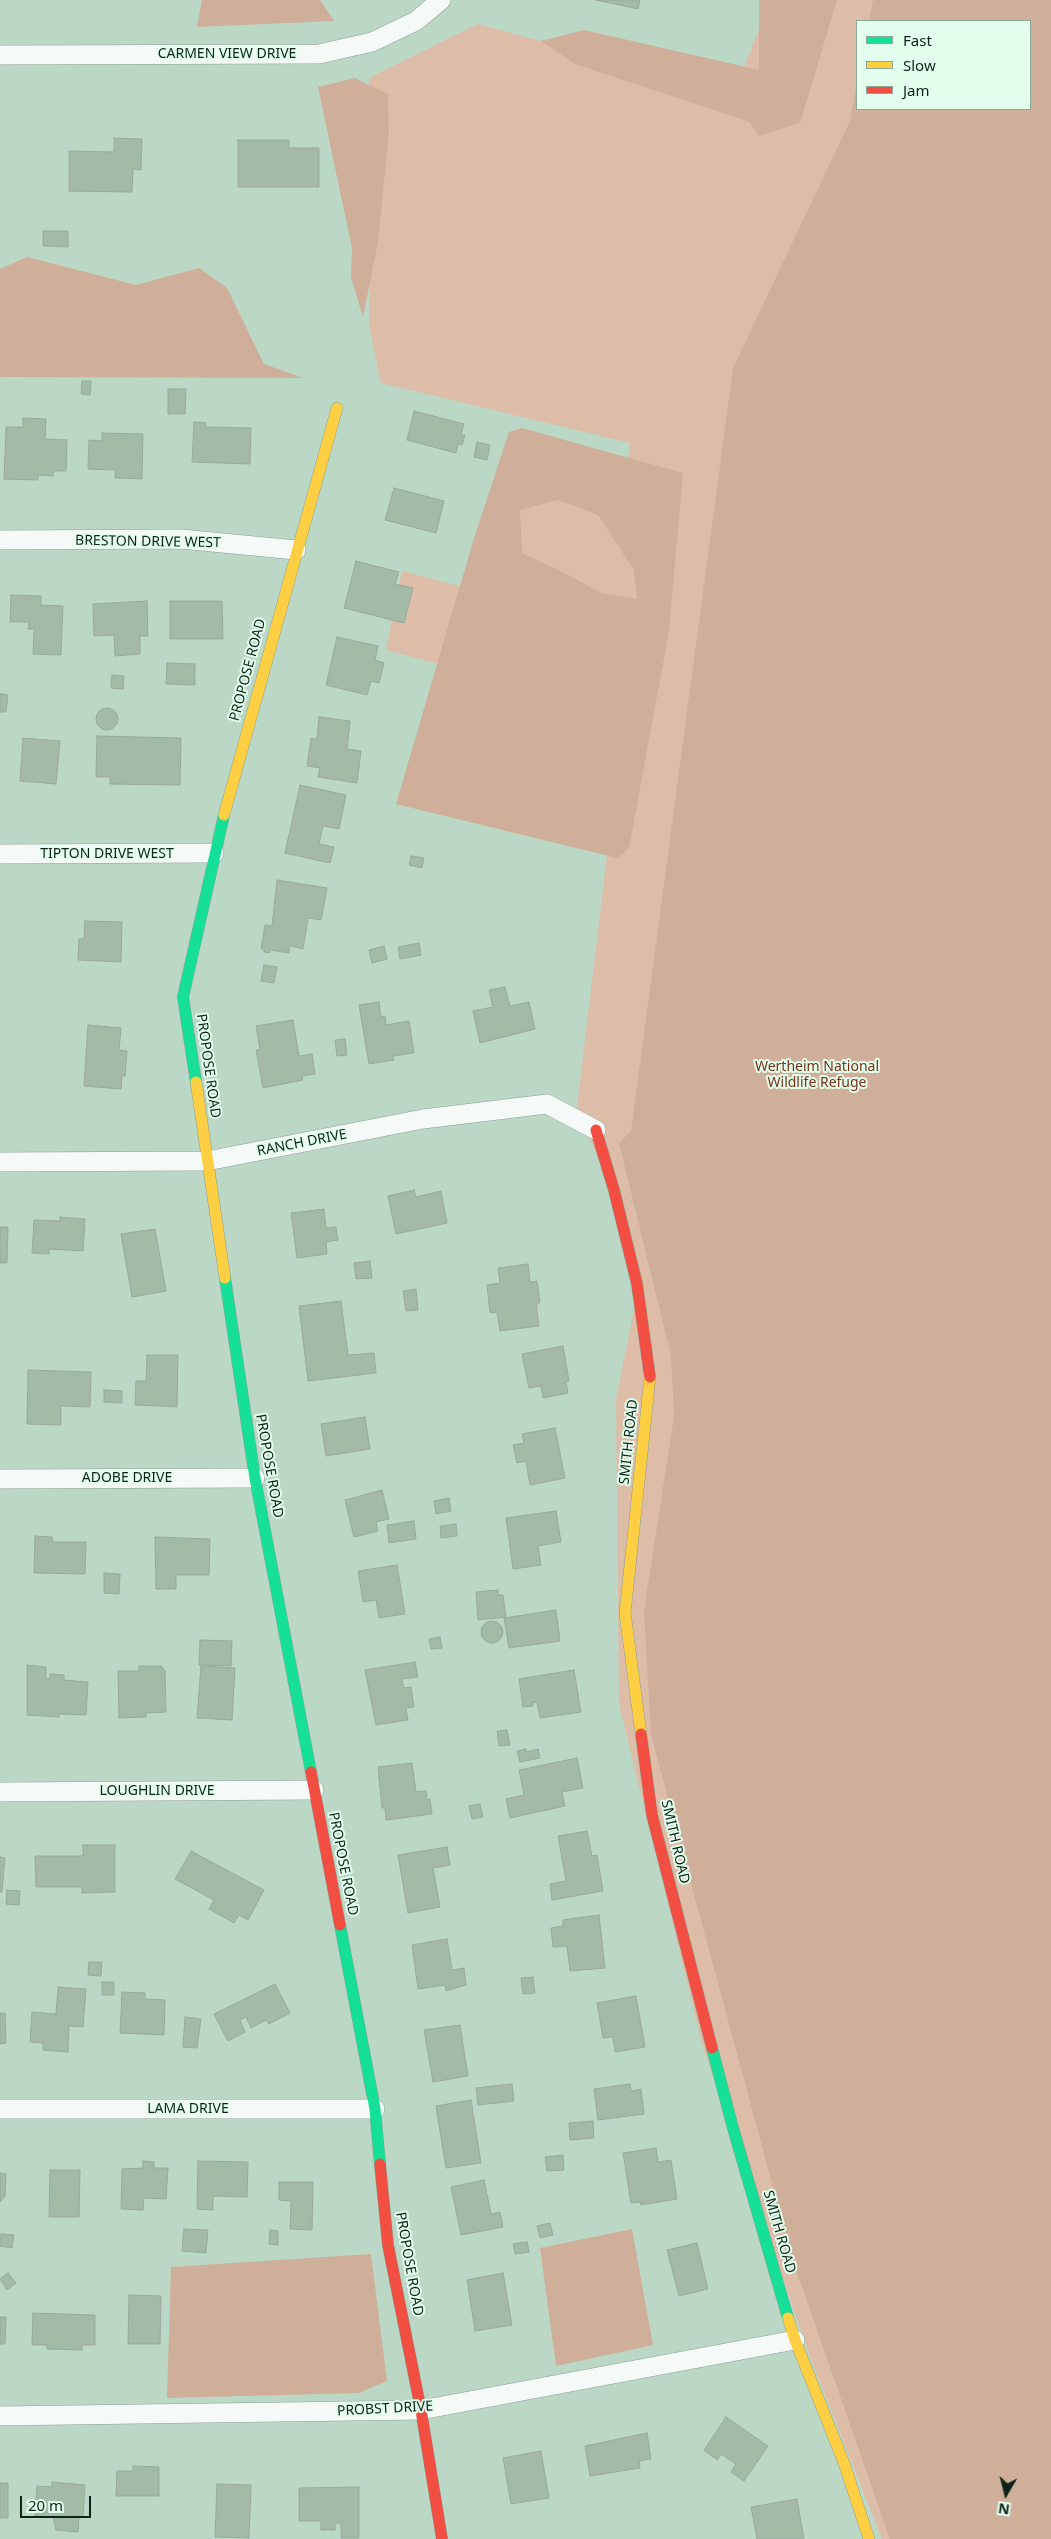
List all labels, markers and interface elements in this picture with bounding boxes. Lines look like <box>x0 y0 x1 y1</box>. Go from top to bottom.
legend <box>856 20 1031 110</box>
text: Fast <box>903 30 932 50</box>
street label: CARMEN VIEW DRIVE <box>158 46 296 62</box>
text: Slow <box>903 55 936 75</box>
text: Jam <box>903 80 930 100</box>
street label: BRESTON DRIVE WEST <box>75 532 221 552</box>
street label: PROPOSE ROAD <box>226 617 270 723</box>
street label: TIPTON DRIVE WEST <box>40 846 174 862</box>
street label: PROPOSE ROAD <box>192 1013 224 1119</box>
park label: Wertheim National Wildlife Refuge <box>755 1059 879 1092</box>
street label: RANCH DRIVE <box>256 1126 348 1160</box>
street label: SMITH ROAD <box>616 1399 642 1485</box>
street label: PROPOSE ROAD <box>252 1413 286 1519</box>
street label: ADOBE DRIVE <box>82 1470 172 1486</box>
street label: LOUGHLIN DRIVE <box>99 1783 215 1799</box>
street label: SMITH ROAD <box>657 1798 693 1886</box>
street label: PROPOSE ROAD <box>325 1811 361 1917</box>
street label: LAMA DRIVE <box>147 2101 229 2117</box>
street label: SMITH ROAD <box>759 2189 799 2275</box>
street label: PROPOSE ROAD <box>392 2211 426 2317</box>
street label: PROBST DRIVE <box>337 2398 433 2420</box>
north arrow <box>981 2469 1031 2519</box>
scale bar <box>22 2486 94 2518</box>
text: 20 m <box>28 2495 63 2515</box>
text: N <box>997 2499 1011 2520</box>

